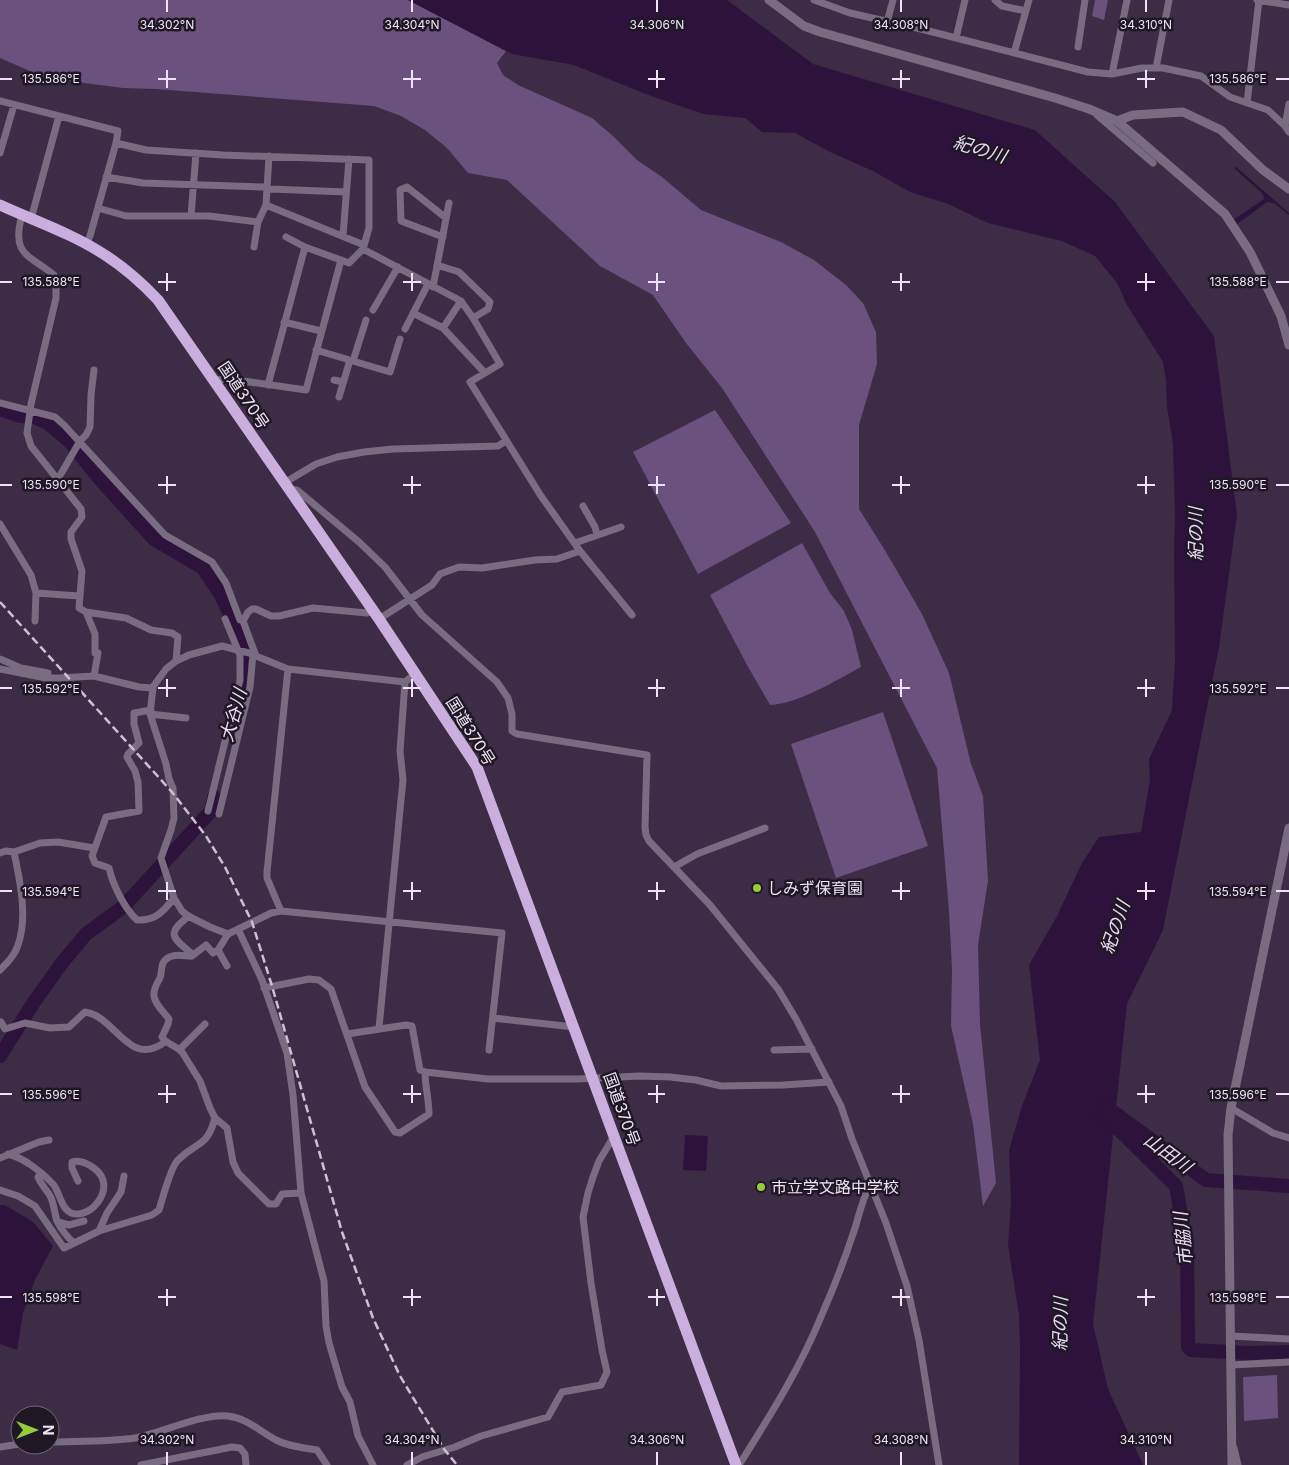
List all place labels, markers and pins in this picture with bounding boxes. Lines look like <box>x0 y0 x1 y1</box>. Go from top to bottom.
place label: しみず保育園 <box>767 878 863 898</box>
marker: しみず保育園 <box>751 882 763 894</box>
place label: 市立学文路中学校 <box>771 1177 899 1197</box>
marker: 市立学文路中学校 <box>755 1181 767 1193</box>

